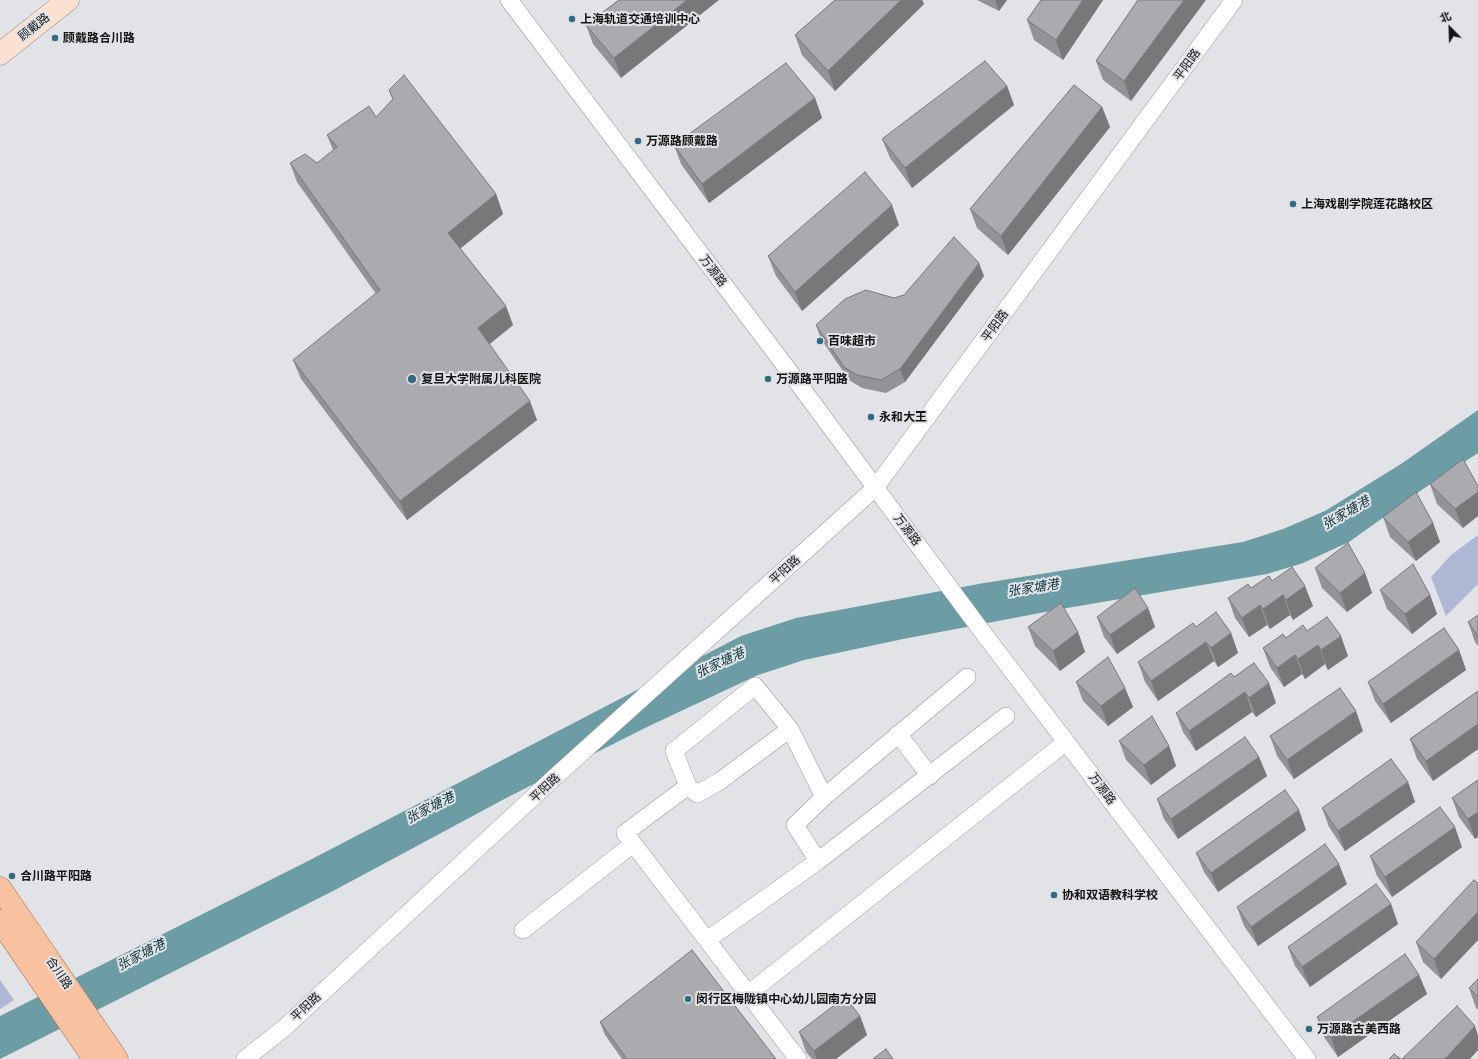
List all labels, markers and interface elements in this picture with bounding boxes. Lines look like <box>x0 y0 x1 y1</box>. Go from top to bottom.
text: 北 <box>1437 7 1453 26</box>
north arrow <box>1430 8 1470 48</box>
street label: 顾戴路 <box>15 10 53 44</box>
place label: 上海轨道交通培训中心 <box>580 12 700 26</box>
marker: 上海轨道交通培训中心 <box>567 14 577 24</box>
place label: 顾戴路合川路 <box>63 31 135 45</box>
marker: 顾戴路合川路 <box>50 33 60 43</box>
street label: 平阳路 <box>1171 46 1203 84</box>
place label: 万源路顾戴路 <box>646 134 718 148</box>
marker: 万源路顾戴路 <box>633 136 643 146</box>
place label: 上海戏剧学院莲花路校区 <box>1301 197 1433 211</box>
marker: 上海戏剧学院莲花路校区 <box>1288 199 1298 209</box>
street label: 万源路 <box>696 252 730 290</box>
street label: 平阳路 <box>979 307 1011 345</box>
place label: 百味超市 <box>828 334 876 348</box>
marker: 百味超市 <box>815 336 825 346</box>
place label: 复旦大学附属儿科医院 <box>421 372 541 386</box>
place label: 万源路平阳路 <box>776 372 848 386</box>
marker: 复旦大学附属儿科医院 <box>406 373 418 385</box>
marker: 万源路平阳路 <box>763 374 773 384</box>
place label: 永和大王 <box>879 410 927 424</box>
marker: 永和大王 <box>866 412 876 422</box>
water label: 张家塘港 <box>1320 493 1372 533</box>
street label: 万源路 <box>890 511 924 549</box>
street label: 平阳路 <box>767 553 803 587</box>
water label: 张家塘港 <box>1006 576 1060 600</box>
water label: 张家塘港 <box>693 645 747 681</box>
street label: 平阳路 <box>527 770 563 806</box>
street label: 万源路 <box>1085 770 1119 808</box>
water label: 张家塘港 <box>403 789 457 827</box>
place label: 合川路平阳路 <box>20 869 92 883</box>
marker: 合川路平阳路 <box>7 871 17 881</box>
place label: 协和双语教科学校 <box>1062 888 1158 902</box>
marker: 协和双语教科学校 <box>1049 890 1059 900</box>
water label: 张家塘港 <box>114 936 168 974</box>
street label: 合川路 <box>43 954 75 992</box>
street label: 平阳路 <box>288 989 324 1025</box>
place label: 闵行区梅陇镇中心幼儿园南方分园 <box>696 992 876 1006</box>
marker: 闵行区梅陇镇中心幼儿园南方分园 <box>683 994 693 1004</box>
place label: 万源路古美西路 <box>1317 1022 1401 1036</box>
marker: 万源路古美西路 <box>1304 1024 1314 1034</box>

